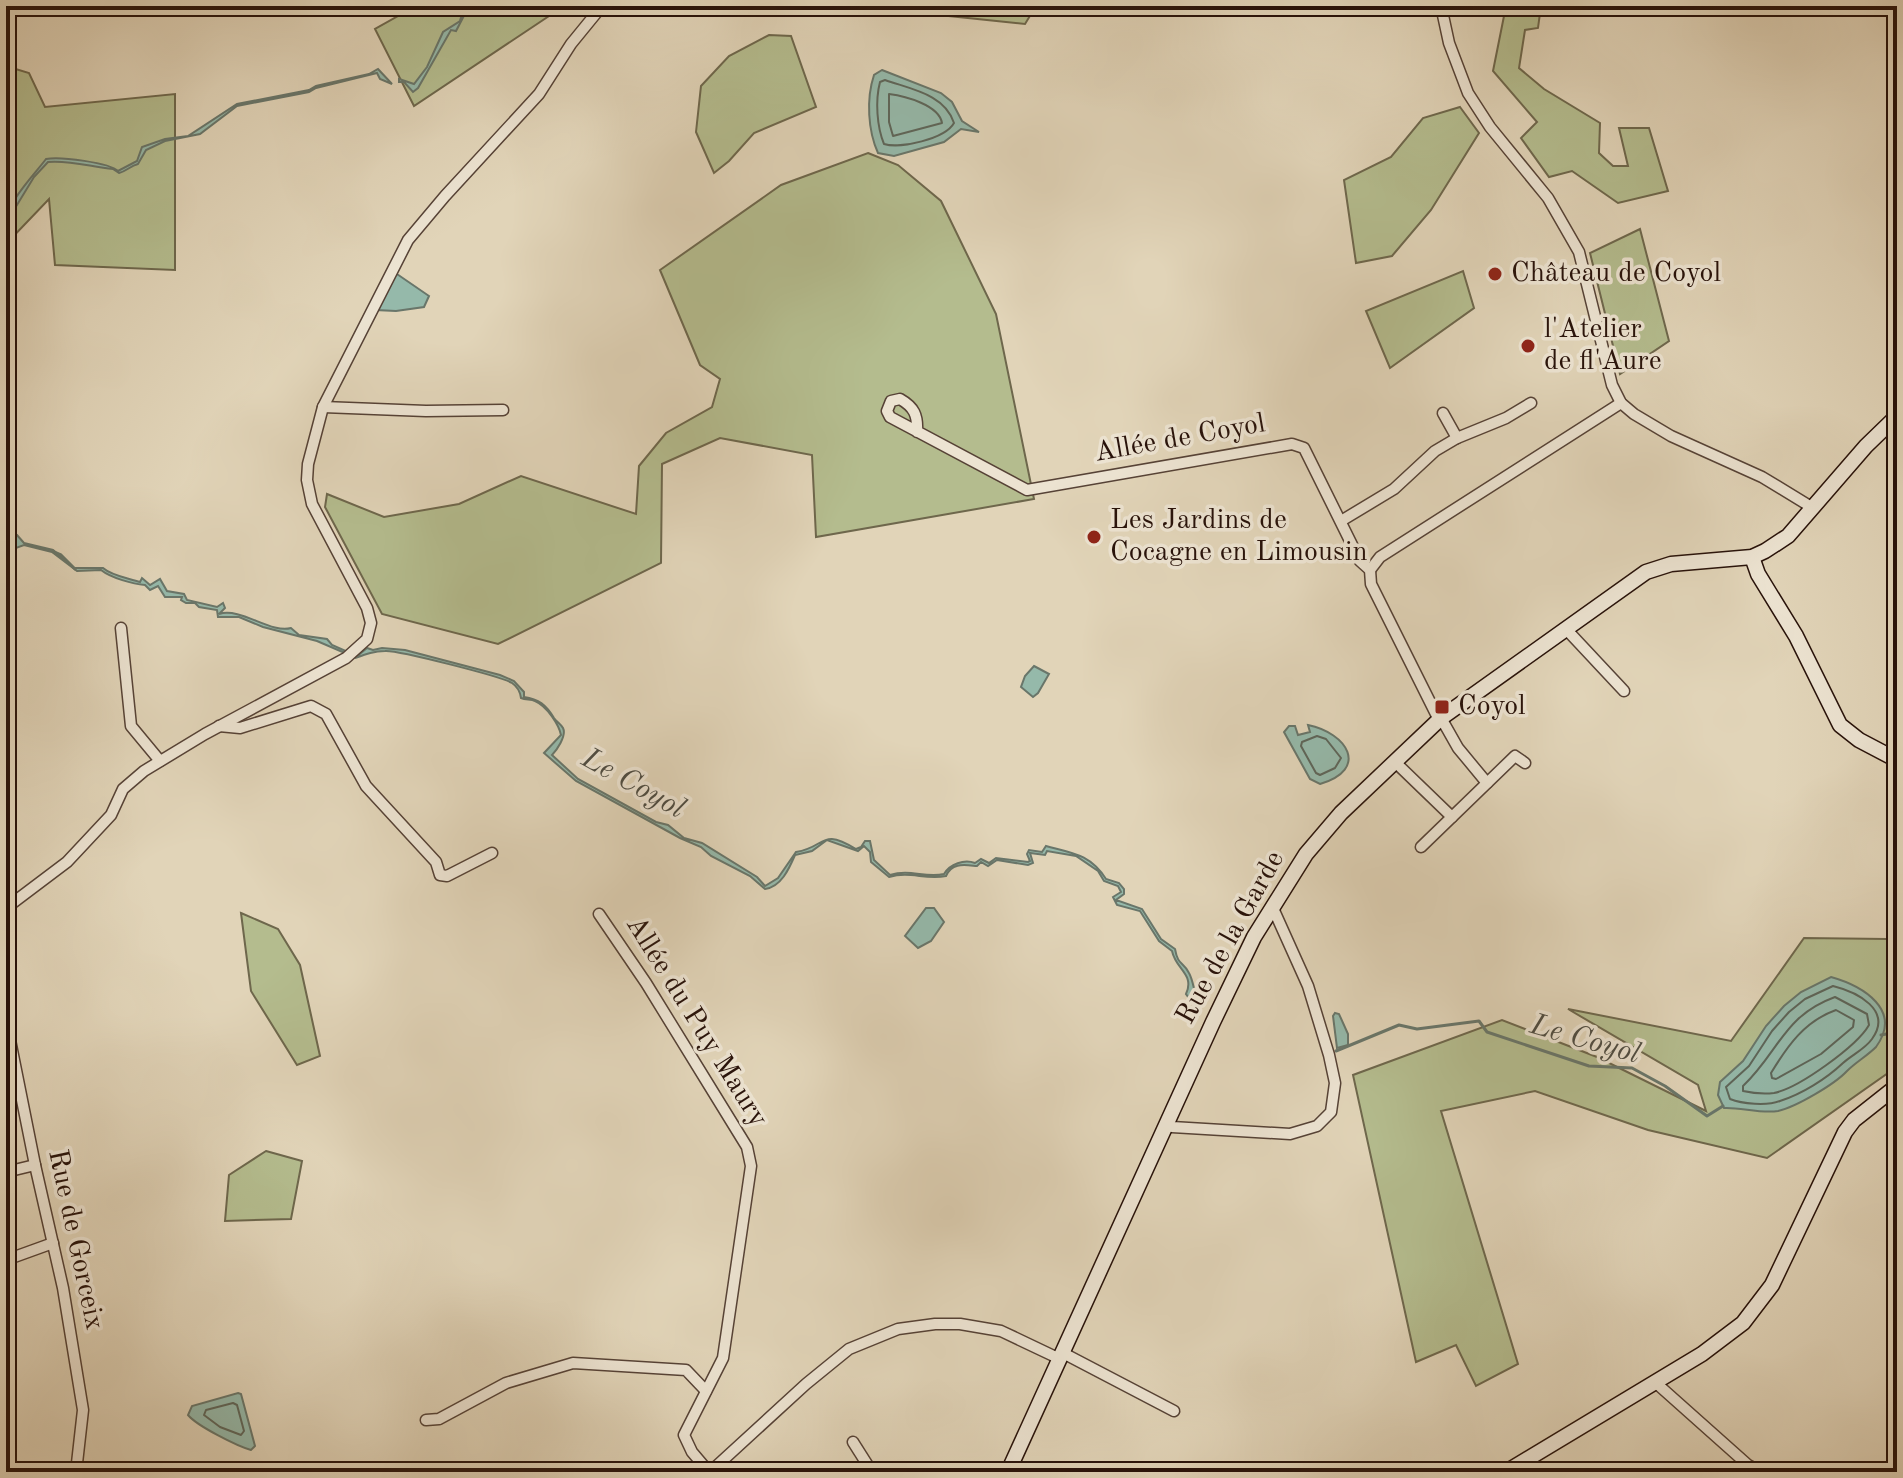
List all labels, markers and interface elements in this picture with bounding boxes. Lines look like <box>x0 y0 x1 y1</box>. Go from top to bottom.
place label: Château de Coyol <box>1511 260 1721 288</box>
marker: Château de Coyol <box>1486 265 1504 283</box>
place label: l'Atelier de fl'Aure <box>1544 316 1662 376</box>
marker: l'Atelier de fl'Aure <box>1519 337 1537 355</box>
street label: Allée de Coyol <box>1092 410 1268 468</box>
place label: Les Jardins de Cocagne en Limousin <box>1110 507 1368 567</box>
marker: Les Jardins de Cocagne en Limousin <box>1085 528 1103 546</box>
place label: Coyol <box>1458 693 1526 721</box>
marker: Coyol <box>1433 698 1451 716</box>
water label: Le Coyol <box>575 743 690 825</box>
street label: Rue de la Garde <box>1172 847 1290 1029</box>
street label: Allée du Puy Maury <box>620 912 772 1132</box>
water label: Le Coyol <box>1526 1010 1644 1070</box>
street label: Rue de Gorceix <box>42 1147 108 1333</box>

